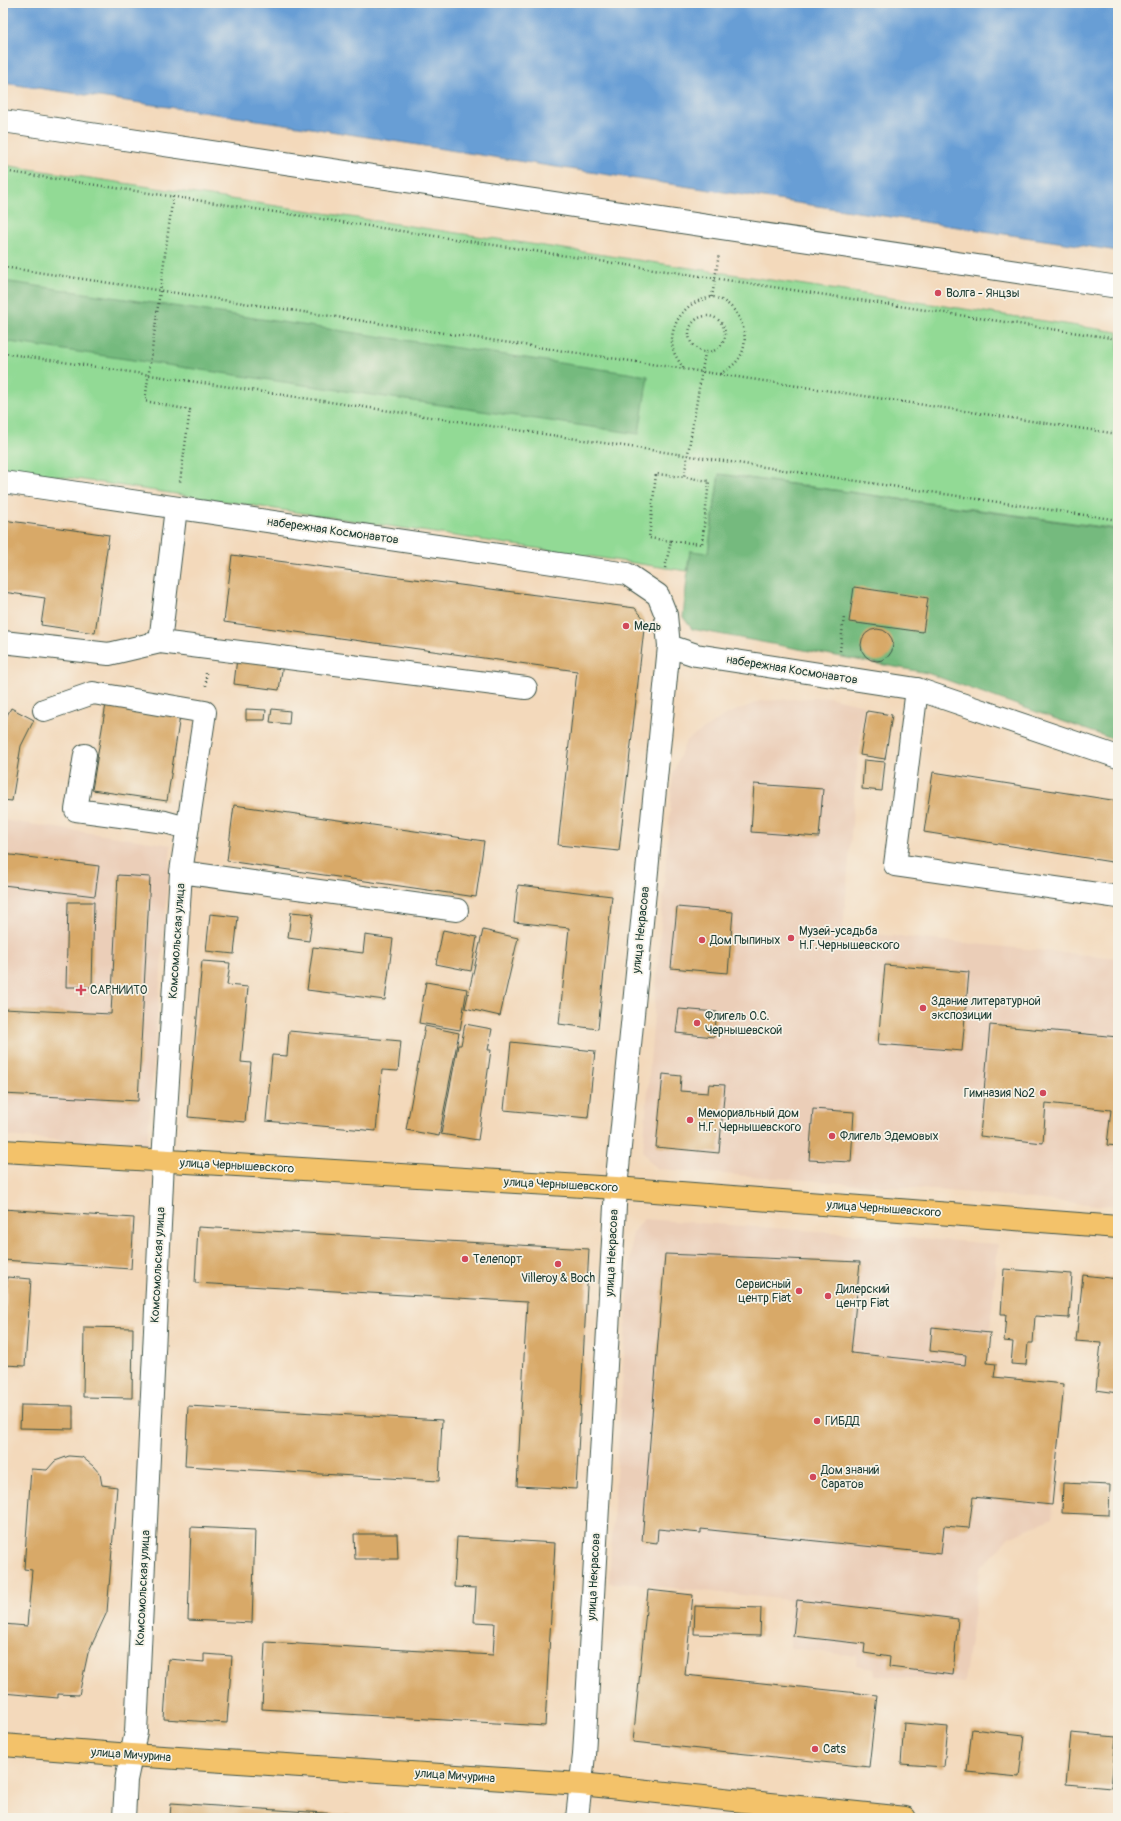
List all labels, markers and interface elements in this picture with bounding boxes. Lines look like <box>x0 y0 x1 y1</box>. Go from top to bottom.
place label: Волга - Янцзы <box>946 286 1020 301</box>
marker: Волга - Янцзы <box>933 288 943 298</box>
street label: набережная Космонавтов <box>266 514 400 548</box>
place label: Медь <box>634 619 661 634</box>
marker: Медь <box>621 621 631 631</box>
street label: набережная Космонавтов <box>725 652 859 688</box>
street label: Комсомольская улица <box>165 882 189 999</box>
street label: улица Некрасова <box>629 885 653 975</box>
place label: Музей-усадьба Н.Г.Чернышевского <box>799 924 900 953</box>
place label: Дом Пыпиных <box>709 933 780 948</box>
marker: Музей-усадьба Н.Г.Чернышевского <box>786 933 796 943</box>
marker: Дом Пыпиных <box>697 935 707 945</box>
place label: САРНИИТО <box>90 983 148 998</box>
marker: САРНИИТО <box>75 984 87 996</box>
place label: Здание литературной экспозиции <box>931 994 1041 1023</box>
marker: Здание литературной экспозиции <box>918 1003 928 1013</box>
place label: Флигель О.С. Чернышевской <box>705 1009 783 1038</box>
marker: Флигель О.С. Чернышевской <box>692 1018 702 1028</box>
place label: Гимназия №2 <box>964 1086 1035 1101</box>
marker: Гимназия №2 <box>1038 1088 1048 1098</box>
place label: Мемориальный дом Н.Г. Чернышевского <box>698 1106 802 1135</box>
marker: Мемориальный дом Н.Г. Чернышевского <box>685 1115 695 1125</box>
place label: Флигель Эдемовых <box>840 1129 938 1144</box>
marker: Флигель Эдемовых <box>827 1131 837 1141</box>
street label: улица Чернышевского <box>178 1155 295 1177</box>
street label: улица Чернышевского <box>502 1174 619 1196</box>
street label: улица Чернышевского <box>825 1197 942 1221</box>
street label: Комсомольская улица <box>147 1206 169 1323</box>
street label: улица Некрасова <box>602 1209 622 1298</box>
place label: Телепорт <box>473 1252 522 1267</box>
marker: Телепорт <box>460 1254 470 1264</box>
marker: Villeroy & Boch <box>553 1259 563 1269</box>
place label: Villeroy & Boch <box>521 1271 595 1286</box>
place label: Сервисный центр Fiat <box>735 1277 791 1306</box>
place label: Дилерский центр Fiat <box>835 1282 890 1311</box>
marker: Сервисный центр Fiat <box>794 1286 804 1296</box>
marker: Дилерский центр Fiat <box>823 1291 833 1301</box>
place label: ГИБДД <box>825 1414 860 1429</box>
marker: ГИБДД <box>812 1416 822 1426</box>
place label: Дом знаний Саратов <box>820 1463 880 1492</box>
marker: Дом знаний Саратов <box>808 1472 818 1482</box>
street label: Комсомольская улица <box>132 1529 154 1646</box>
street label: улица Некрасова <box>584 1533 604 1622</box>
place label: Cats <box>823 1742 846 1757</box>
marker: Cats <box>810 1744 820 1754</box>
street label: улица Мичурина <box>89 1745 172 1765</box>
street label: улица Мичурина <box>413 1766 496 1786</box>

